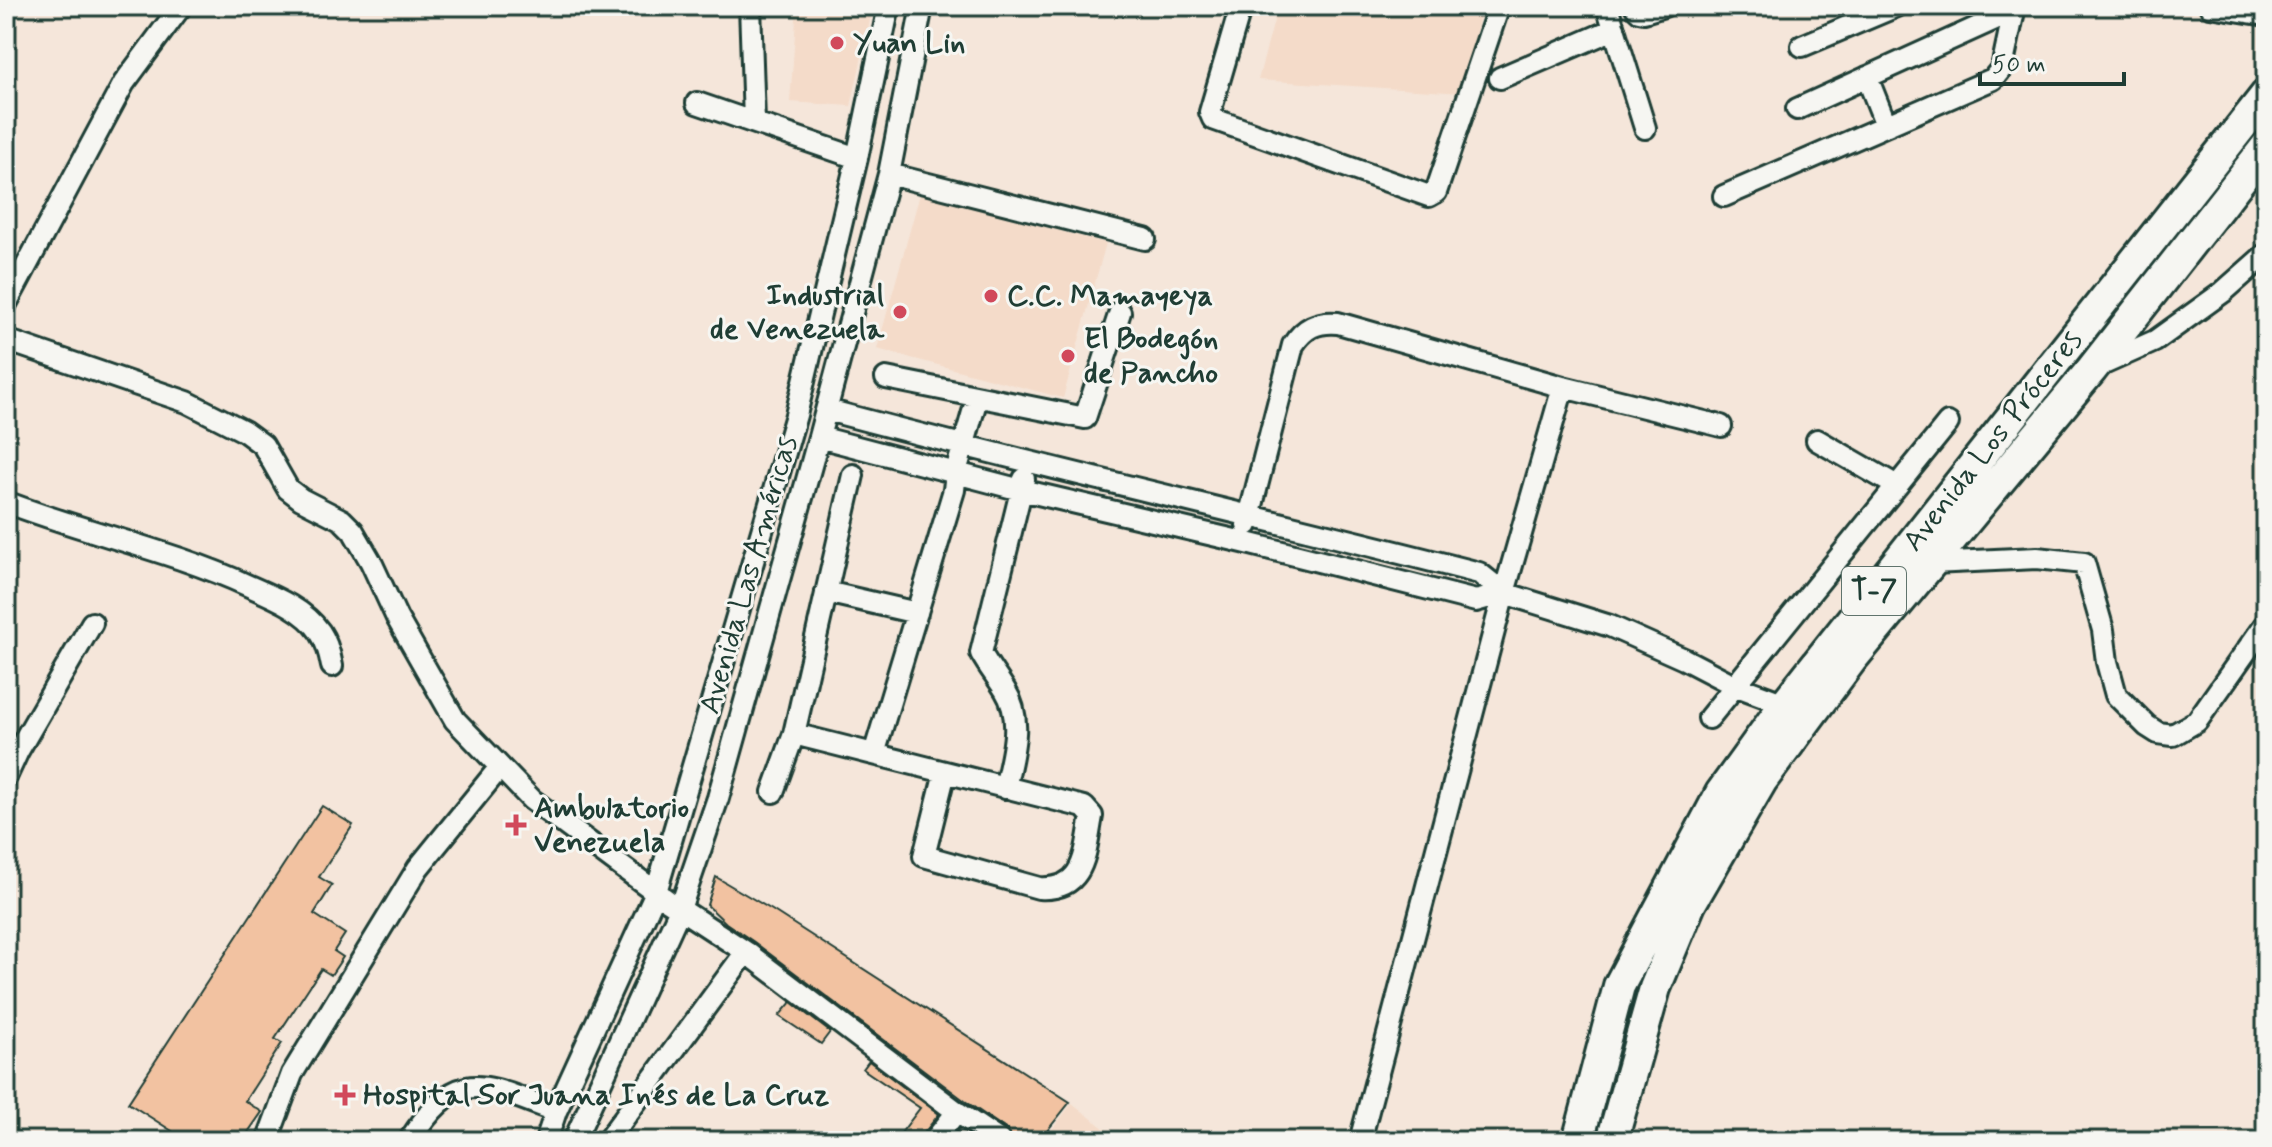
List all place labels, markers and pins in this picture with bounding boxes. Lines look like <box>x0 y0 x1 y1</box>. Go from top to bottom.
place label: Yuan Lin <box>853 24 965 63</box>
marker: Yuan Lin <box>828 34 846 52</box>
place label: Industrial de Venezuela <box>710 276 885 349</box>
place label: C.C. Mamayeya <box>1007 277 1213 316</box>
marker: C.C. Mamayeya <box>982 287 1000 305</box>
marker: Industrial de Venezuela <box>891 303 909 321</box>
place label: El Bodegón de Pancho <box>1084 320 1218 393</box>
marker: El Bodegón de Pancho <box>1059 347 1077 365</box>
place label: Ambulatorio Venezuela <box>534 789 689 862</box>
marker: Ambulatorio Venezuela <box>505 814 527 836</box>
place label: Hospital Sor Juana Inés de La Cruz <box>363 1076 829 1115</box>
marker: Hospital Sor Juana Inés de La Cruz <box>334 1084 356 1106</box>

